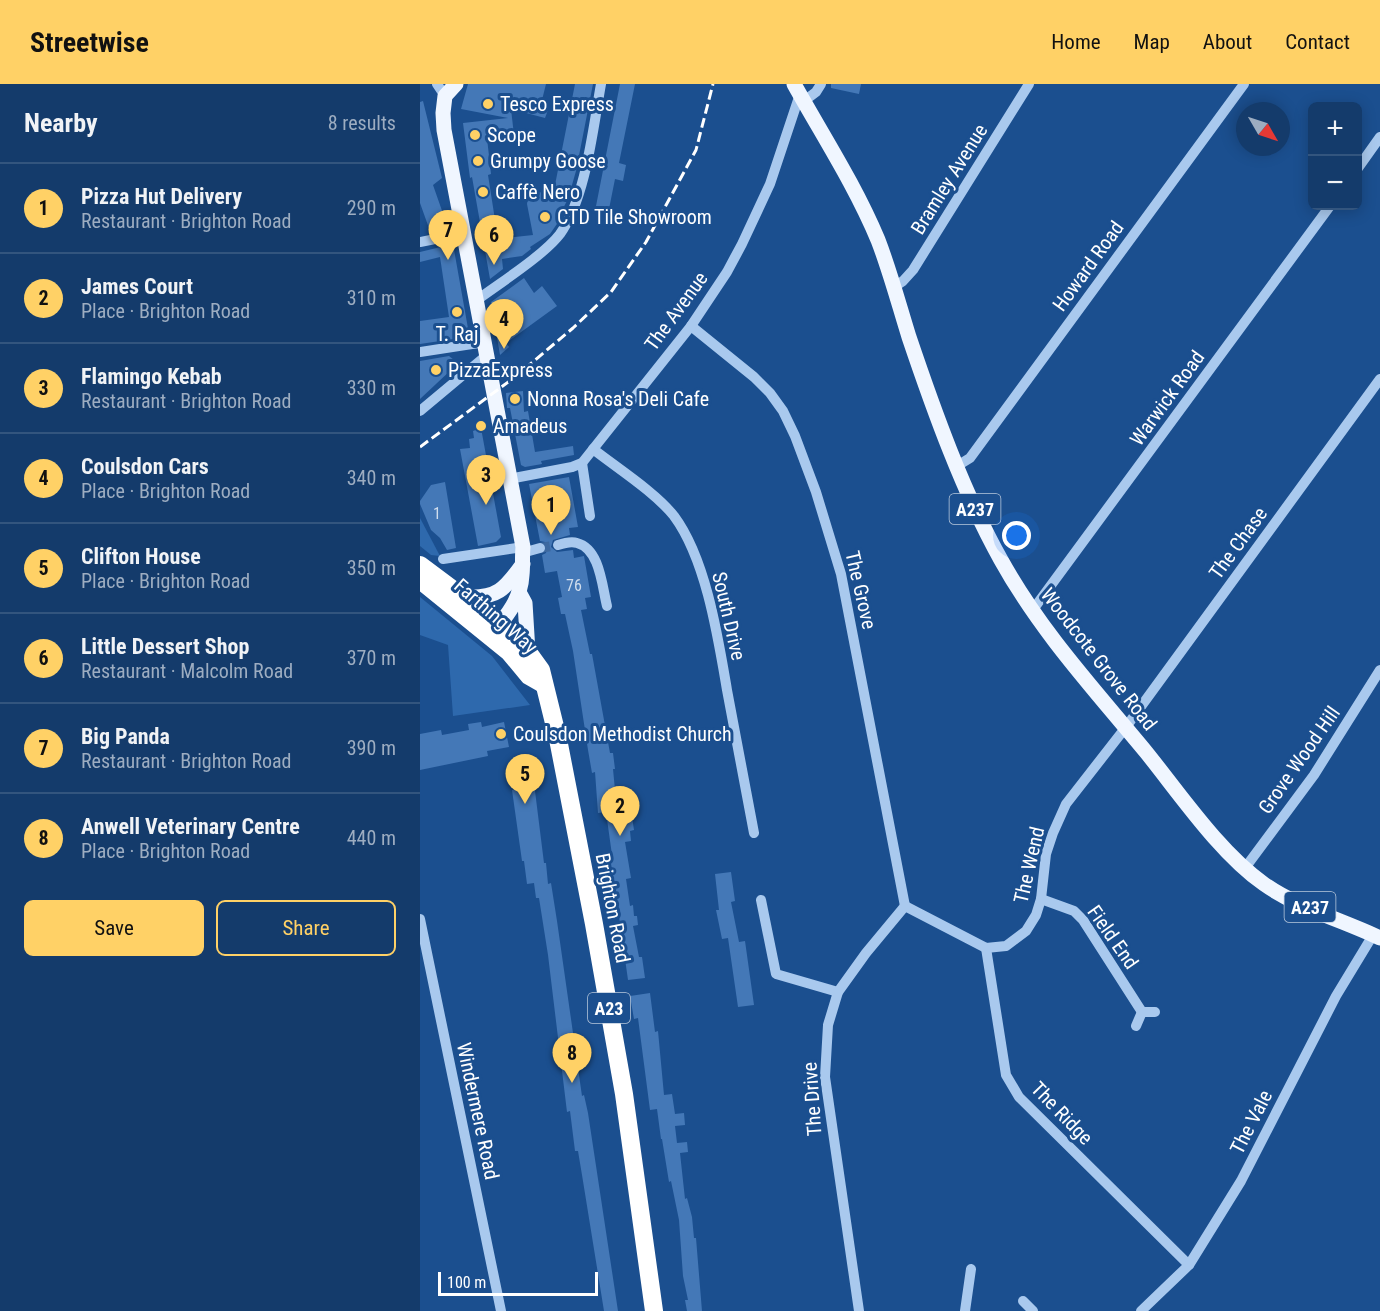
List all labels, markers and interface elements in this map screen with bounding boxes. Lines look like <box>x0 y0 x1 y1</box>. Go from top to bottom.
text: Streetwise <box>30 26 149 59</box>
text: Home <box>1051 30 1101 54</box>
text: Map <box>1134 30 1170 54</box>
text: About <box>1203 30 1252 54</box>
text: Contact <box>1285 30 1350 54</box>
place label: Tesco Express <box>500 92 614 116</box>
marker: Tesco Express <box>481 97 495 111</box>
north arrow <box>1236 102 1290 156</box>
map controls <box>1308 102 1362 210</box>
button: + <box>1308 102 1362 156</box>
text: Nearby <box>24 108 98 138</box>
text: 8 results <box>328 111 396 135</box>
street label: Bramley Avenue <box>906 119 992 239</box>
place label: Scope <box>487 123 536 147</box>
marker: Scope <box>468 128 482 142</box>
place label: Grumpy Goose <box>490 149 606 173</box>
marker: Grumpy Goose <box>471 154 485 168</box>
button: − <box>1308 156 1362 210</box>
place label: Caffè Nero <box>495 180 580 204</box>
text: Pizza Hut Delivery <box>81 184 242 209</box>
marker: Caffè Nero <box>476 185 490 199</box>
text: 1 <box>38 196 49 220</box>
text: 290 m <box>347 196 396 220</box>
place label: CTD Tile Showroom <box>557 205 712 229</box>
text: Restaurant · Brighton Road <box>81 209 292 233</box>
pin: 7 <box>429 210 468 260</box>
marker: CTD Tile Showroom <box>538 210 552 224</box>
pin: 6 <box>474 216 514 265</box>
street label: Howard Road <box>1047 216 1129 316</box>
street label: The Avenue <box>639 267 713 355</box>
text: James Court <box>81 274 193 299</box>
text: 2 <box>38 286 49 310</box>
text: 310 m <box>347 286 396 310</box>
text: Place · Brighton Road <box>81 299 250 323</box>
pin: 4 <box>484 300 524 349</box>
marker: T. Raj <box>450 305 464 319</box>
place label: T. Raj <box>436 322 478 346</box>
street label: Warwick Road <box>1125 346 1209 450</box>
place label: PizzaExpress <box>448 358 553 382</box>
marker: PizzaExpress <box>429 363 443 377</box>
text: Flamingo Kebab <box>81 364 222 389</box>
text: 3 <box>38 376 49 400</box>
text: 330 m <box>347 376 396 400</box>
place label: Nonna Rosa's Deli Cafe <box>527 387 709 411</box>
text: Restaurant · Brighton Road <box>81 389 292 413</box>
marker: Nonna Rosa's Deli Cafe <box>508 392 522 406</box>
place label: Amadeus <box>493 414 567 438</box>
marker: Amadeus <box>474 419 488 433</box>
text: Coulsdon Cars <box>81 454 209 479</box>
pin: 3 <box>466 456 506 505</box>
text: 4 <box>38 466 49 490</box>
text: 340 m <box>347 466 396 490</box>
text: Place · Brighton Road <box>81 479 250 503</box>
pin: 1 <box>532 486 570 535</box>
road number: A237 <box>950 494 1000 524</box>
street label: The Chase <box>1204 502 1272 584</box>
house number: 1 <box>433 504 441 523</box>
your location <box>1002 521 1031 550</box>
text: Clifton House <box>81 544 201 569</box>
street label: The Grove <box>840 549 882 631</box>
text: 5 <box>38 556 49 580</box>
text: 350 m <box>347 556 396 580</box>
text: Place · Brighton Road <box>81 569 250 593</box>
street label: South Drive <box>707 569 751 663</box>
street label: Farthing Way <box>449 573 543 659</box>
house number: 76 <box>566 576 582 595</box>
street label: Woodcote Grove Road <box>1036 583 1162 735</box>
text: Little Dessert Shop <box>81 634 249 659</box>
text: 6 <box>38 646 49 670</box>
text: 370 m <box>347 646 396 670</box>
text: Restaurant · Malcolm Road <box>81 659 293 683</box>
street label: Grove Wood Hill <box>1253 702 1345 818</box>
place label: Coulsdon Methodist Church <box>513 722 732 746</box>
text: Big Panda <box>81 724 170 749</box>
marker: Coulsdon Methodist Church <box>494 727 508 741</box>
text: 7 <box>38 736 49 760</box>
text: 390 m <box>347 736 396 760</box>
text: Restaurant · Brighton Road <box>81 749 292 773</box>
pin: 5 <box>506 754 544 804</box>
pin: 2 <box>600 786 640 836</box>
text: Anwell Veterinary Centre <box>81 814 300 839</box>
street label: The Wend <box>1009 824 1049 906</box>
text: 8 <box>38 826 49 850</box>
text: 440 m <box>347 826 396 850</box>
text: Place · Brighton Road <box>81 839 250 863</box>
street label: Brighton Road <box>591 851 635 965</box>
road number: A237 <box>1284 892 1336 922</box>
button: Save <box>24 900 204 956</box>
button: Share <box>216 900 396 956</box>
street label: Field End <box>1082 901 1144 973</box>
road number: A23 <box>588 993 630 1023</box>
pin: 8 <box>552 1034 592 1083</box>
street label: Windermere Road <box>452 1040 504 1182</box>
street label: The Drive <box>797 1061 827 1137</box>
street label: The Ridge <box>1026 1076 1098 1150</box>
street label: The Vale <box>1225 1086 1277 1158</box>
scale bar <box>438 1269 598 1296</box>
text: 100 m <box>447 1273 486 1292</box>

